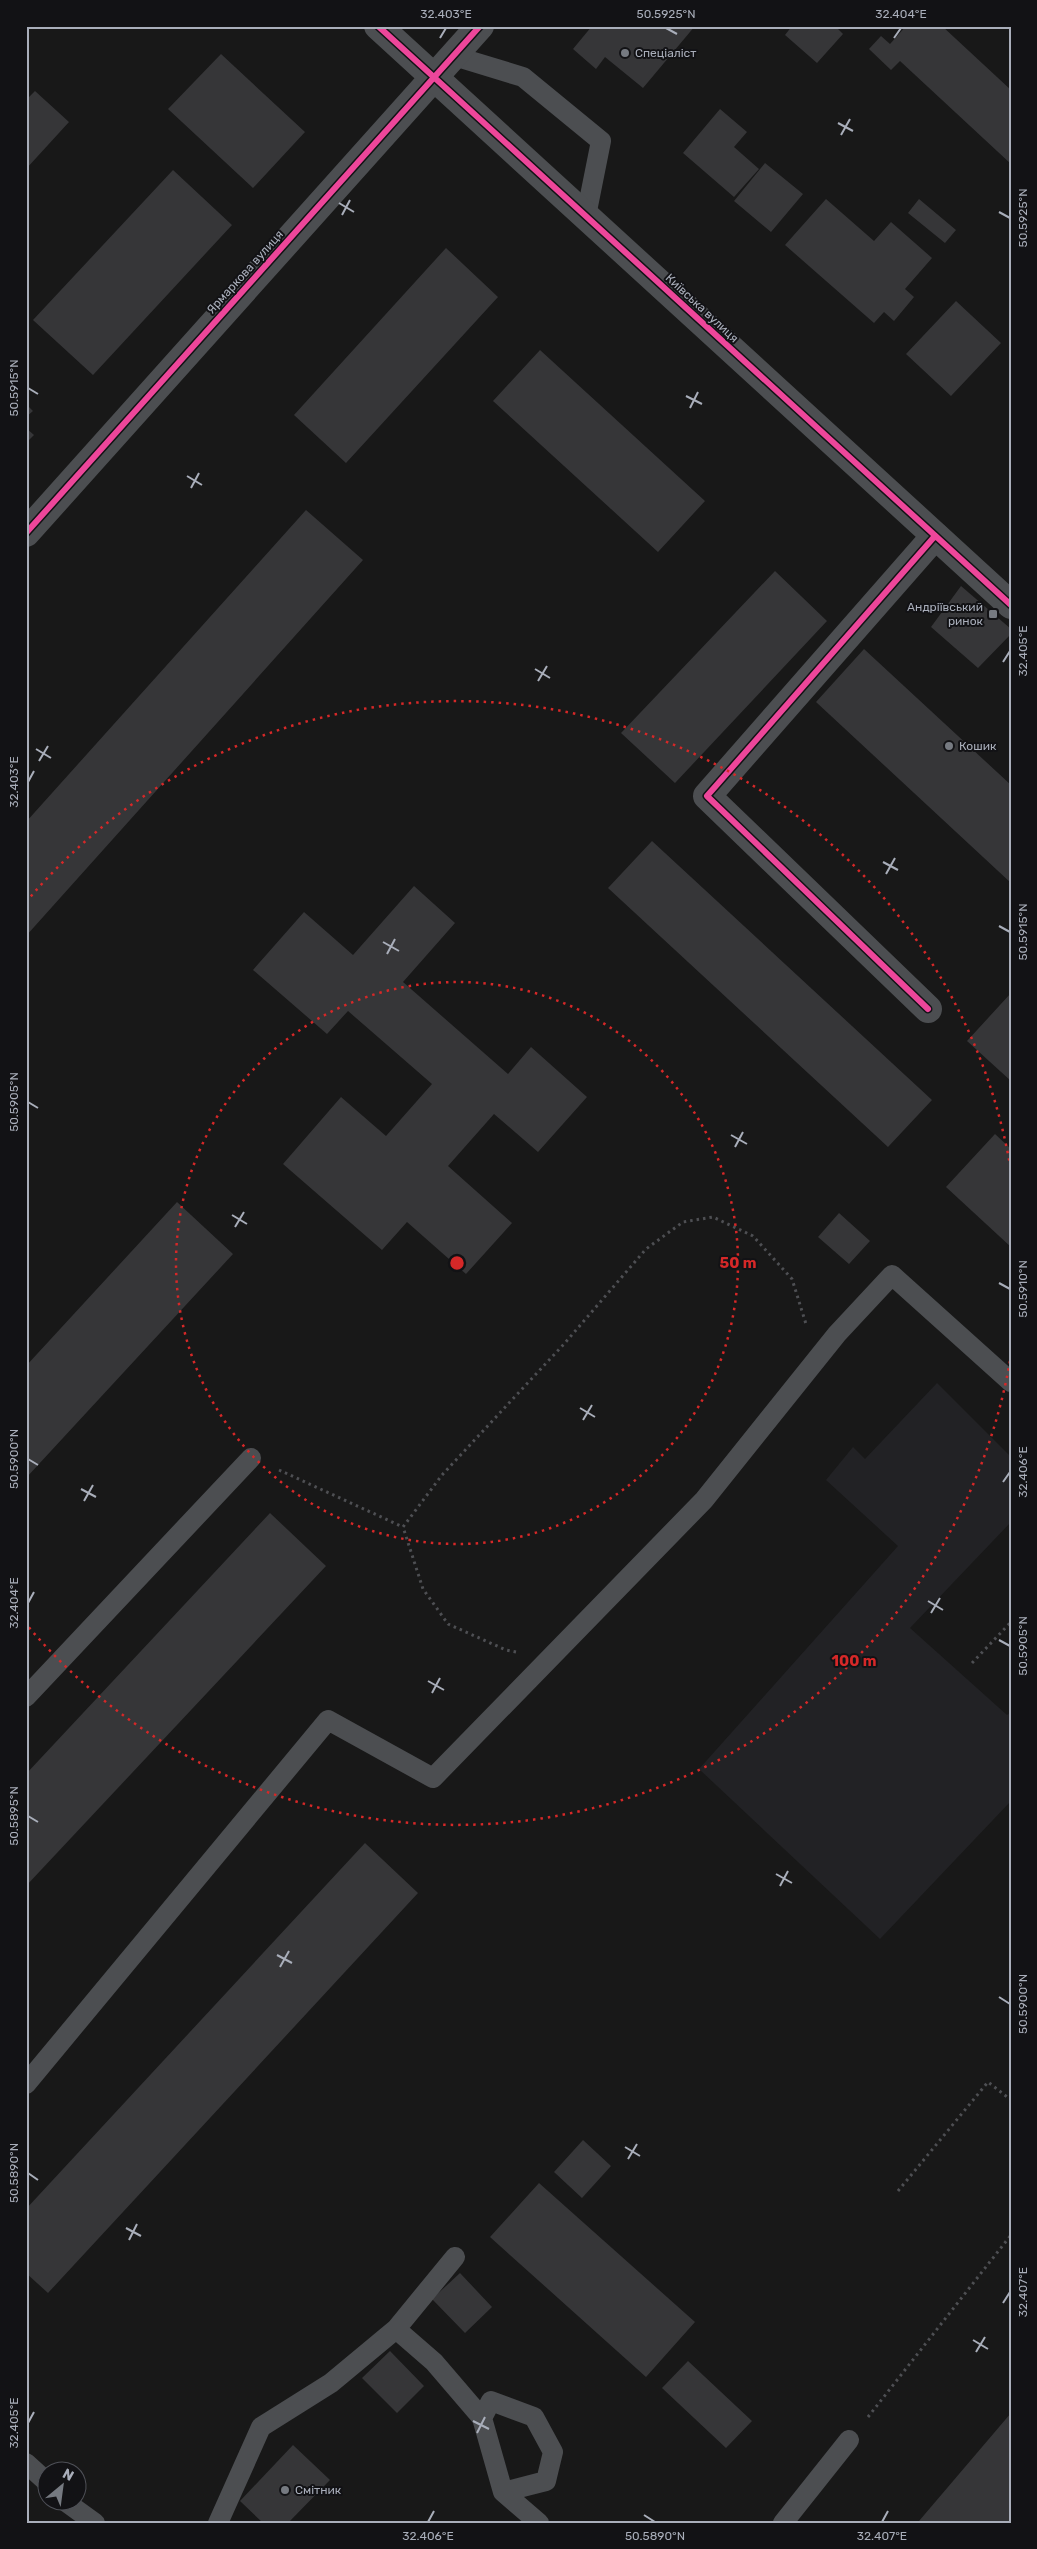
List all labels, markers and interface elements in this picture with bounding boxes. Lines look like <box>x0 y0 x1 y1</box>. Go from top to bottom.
text: 32.403°E <box>420 7 472 21</box>
text: 50.5925°N <box>637 7 696 21</box>
text: 32.404°E <box>875 7 927 21</box>
place label: Спеціаліст <box>635 46 696 60</box>
marker: Спеціаліст <box>619 47 631 59</box>
text: 50.5925°N <box>1016 189 1030 248</box>
street label: Ярмаркова вулиця <box>204 227 286 317</box>
street label: Київська вулиця <box>663 271 741 345</box>
text: 50.5915°N <box>7 359 21 417</box>
place label: Андріївський ринок <box>907 600 984 628</box>
marker: Андріївський ринок <box>987 608 999 620</box>
text: 32.405°E <box>1016 625 1030 677</box>
place label: Кошик <box>959 739 997 753</box>
marker: Кошик <box>943 740 955 752</box>
text: 32.403°E <box>7 756 21 808</box>
text: 50.5915°N <box>1016 903 1030 961</box>
text: 50.5905°N <box>7 1072 21 1132</box>
centre of rings <box>448 1254 466 1272</box>
text: 50 m <box>720 1254 756 1272</box>
text: 50.5910°N <box>1016 1260 1030 1318</box>
text: 50.5900°N <box>7 1429 21 1489</box>
text: 32.406°E <box>1016 1446 1030 1498</box>
text: 32.404°E <box>7 1577 21 1629</box>
text: 50.5905°N <box>1016 1616 1030 1676</box>
text: 100 m <box>832 1652 876 1670</box>
text: 50.5895°N <box>7 1786 21 1846</box>
text: 50.5900°N <box>1016 1974 1030 2034</box>
text: 50.5890°N <box>7 2143 21 2203</box>
text: 32.407°E <box>1016 2267 1030 2317</box>
text: 32.405°E <box>7 2397 21 2449</box>
north arrow <box>38 2462 88 2512</box>
text: N <box>60 2465 77 2485</box>
place label: Смітник <box>295 2483 342 2497</box>
marker: Смітник <box>279 2484 291 2496</box>
text: 32.406°E <box>402 2529 454 2543</box>
text: 50.5890°N <box>625 2529 685 2543</box>
text: 32.407°E <box>857 2529 907 2543</box>

